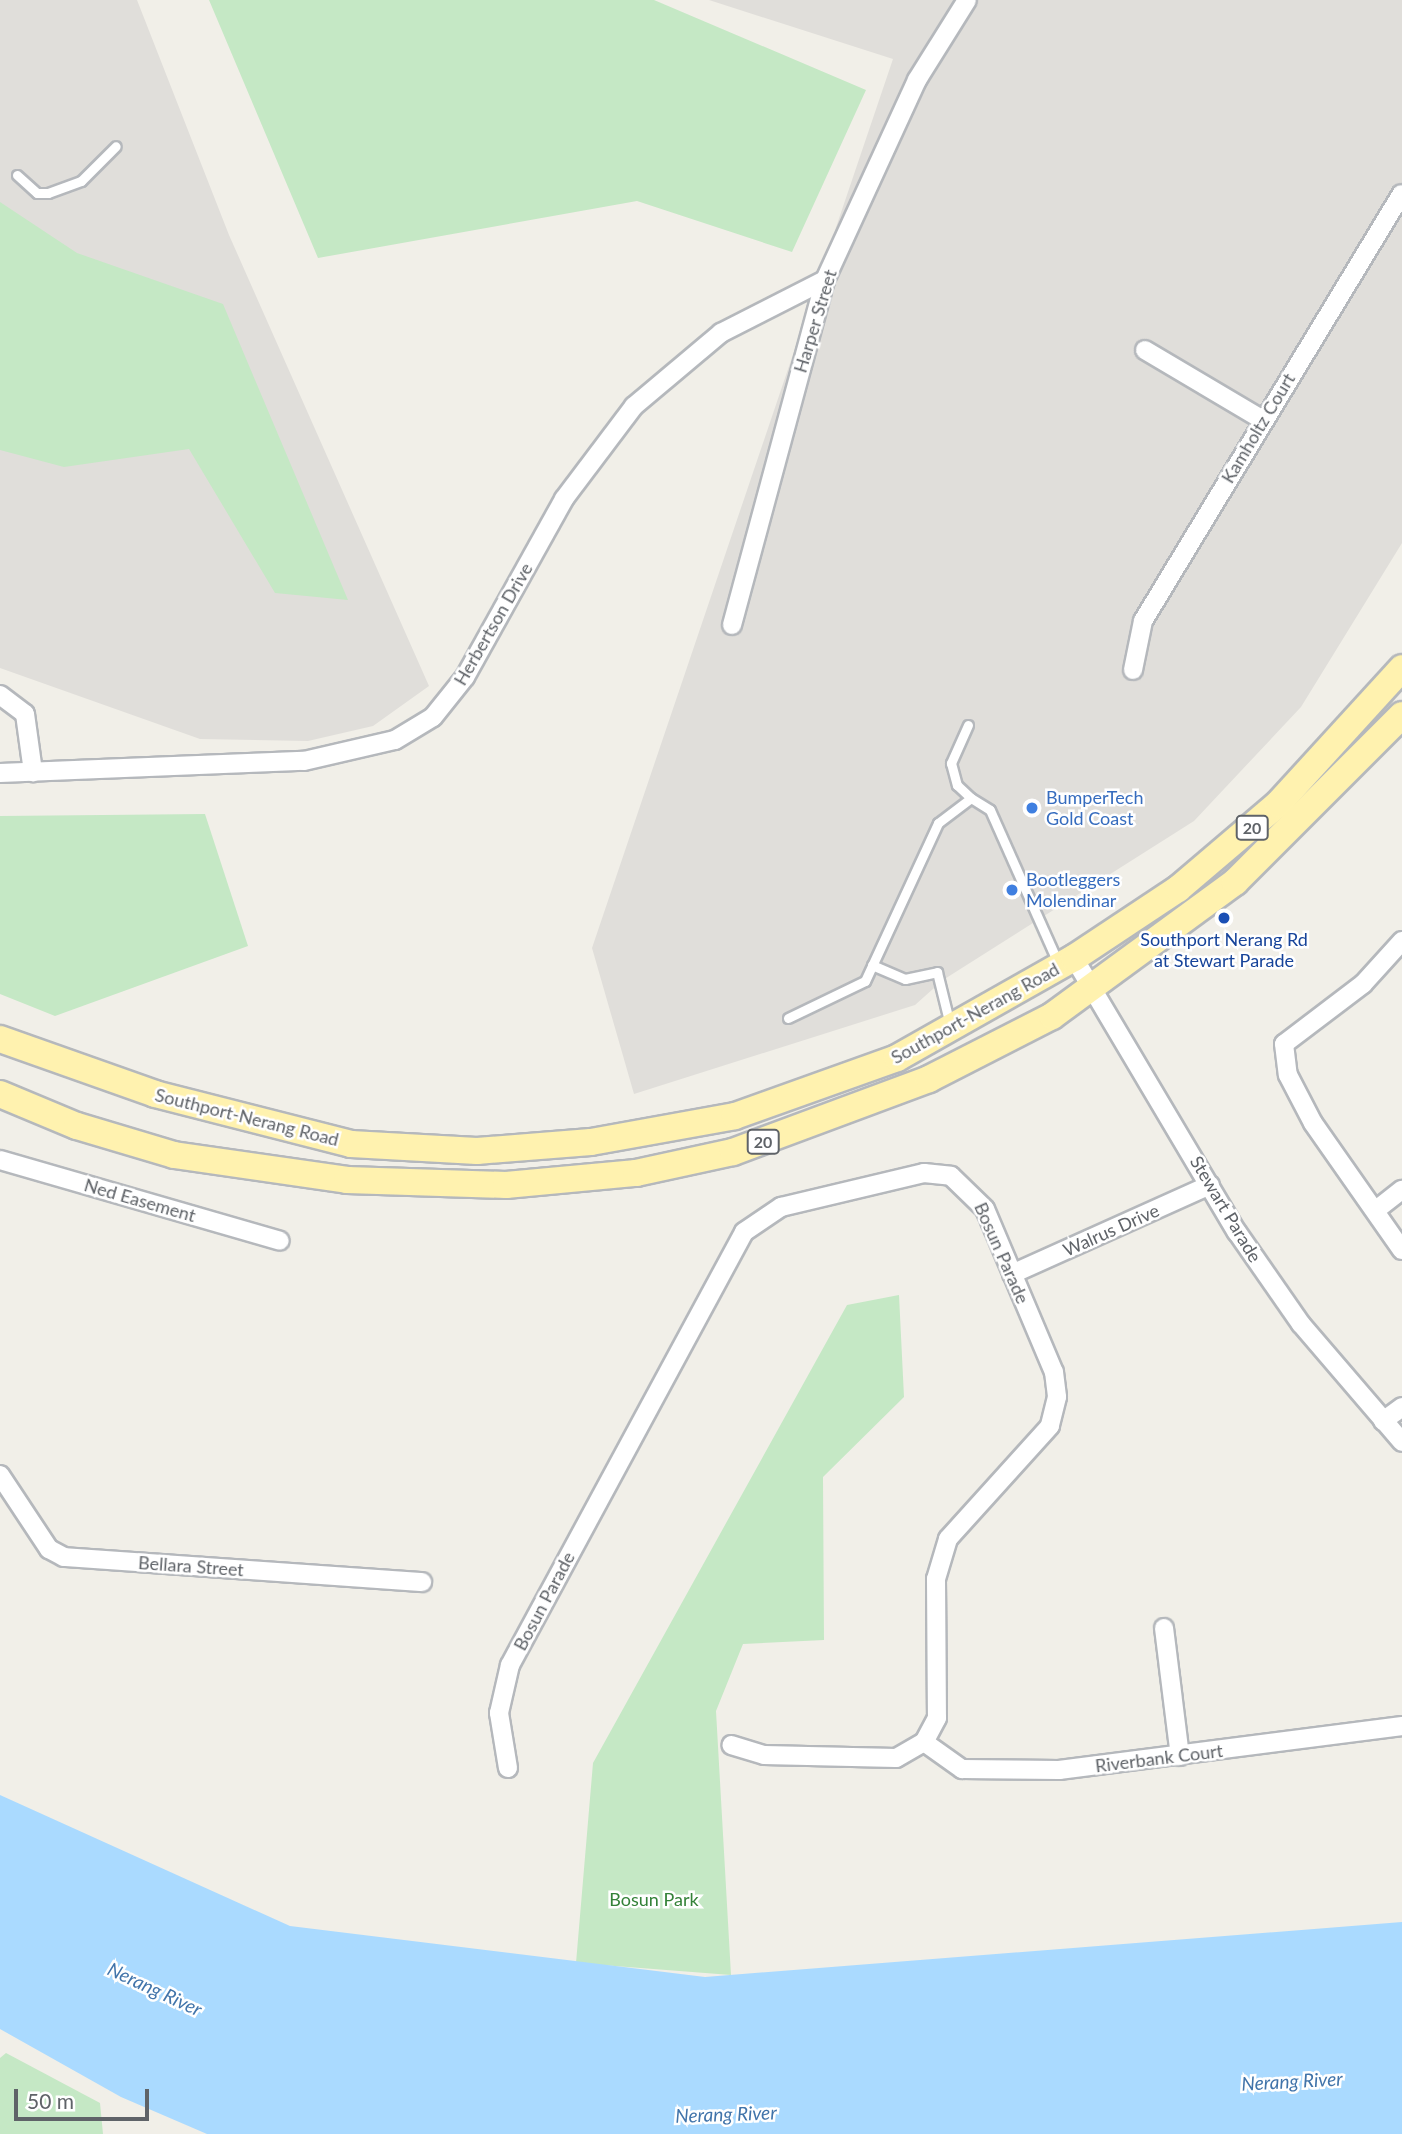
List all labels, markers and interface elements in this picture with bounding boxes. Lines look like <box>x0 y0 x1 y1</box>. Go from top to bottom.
street label: Harper Street <box>789 267 841 375</box>
street label: Kamholtz Court <box>1217 369 1299 487</box>
street label: Herbertson Drive <box>449 559 537 689</box>
place label: BumperTech Gold Coast <box>1046 787 1143 830</box>
marker: BumperTech Gold Coast <box>1024 800 1040 816</box>
road number: 20 <box>1234 816 1270 841</box>
place label: Bootleggers Molendinar <box>1026 869 1120 912</box>
marker: Bootleggers Molendinar <box>1004 882 1020 898</box>
marker: Southport Nerang Rd at Stewart Parade <box>1216 910 1232 926</box>
place label: Southport Nerang Rd at Stewart Parade <box>1140 929 1308 972</box>
street label: Southport-Nerang Road <box>887 958 1063 1068</box>
street label: Southport-Nerang Road <box>153 1084 341 1150</box>
road number: 20 <box>746 1130 780 1154</box>
street label: Stewart Parade <box>1186 1152 1266 1266</box>
street label: Ned Easement <box>82 1174 198 1226</box>
street label: Bosun Parade <box>970 1199 1034 1307</box>
street label: Walrus Drive <box>1060 1199 1162 1261</box>
street label: Bosun Parade <box>509 1548 579 1654</box>
street label: Bellara Street <box>137 1552 245 1580</box>
street label: Riverbank Court <box>1094 1739 1224 1777</box>
park label: Bosun Park <box>609 1888 699 1910</box>
water label: Nerang River <box>104 1957 206 2021</box>
water label: Nerang River <box>1241 2067 1343 2095</box>
scale bar <box>18 2074 152 2118</box>
text: 50 m <box>27 2088 74 2113</box>
water label: Nerang River <box>675 2101 777 2127</box>

